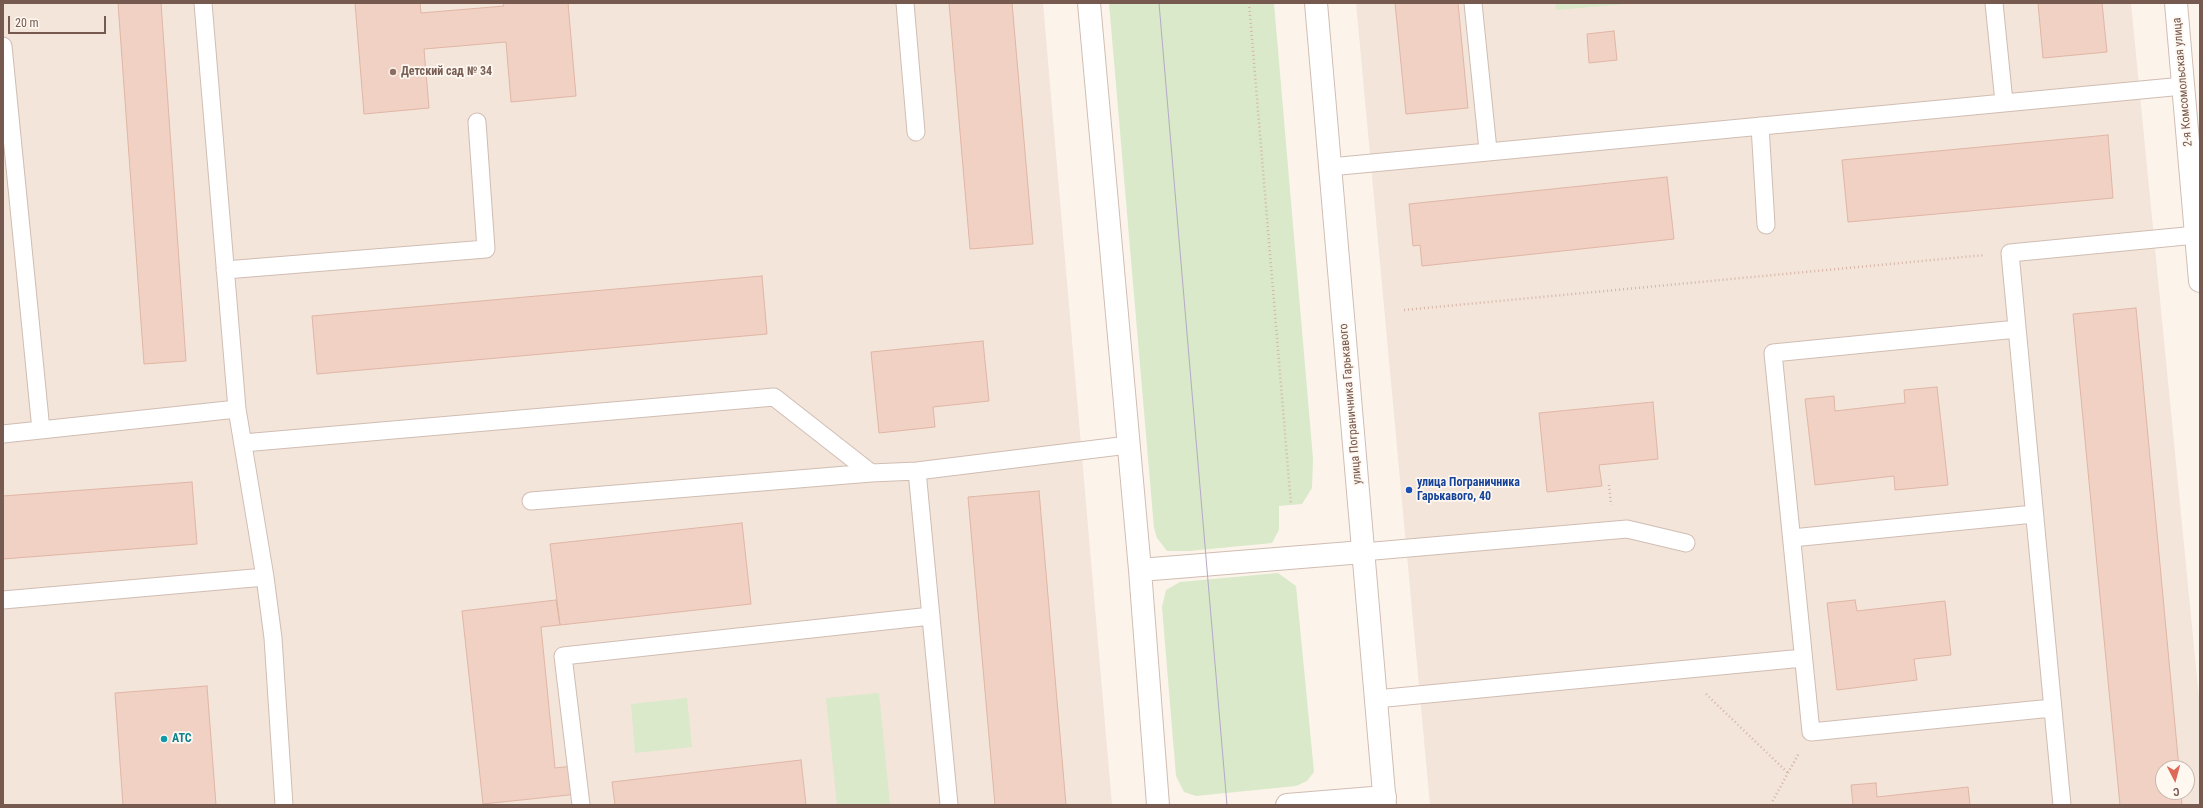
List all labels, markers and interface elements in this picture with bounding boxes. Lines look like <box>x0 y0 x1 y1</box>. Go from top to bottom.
scale bar <box>10 8 108 34</box>
text: 20 m <box>15 16 39 30</box>
street label: 2-я Комсомольская улица <box>2170 17 2196 147</box>
place label: Детский сад № 34 <box>401 65 492 79</box>
marker: Детский сад № 34 <box>388 67 398 77</box>
street label: улица Пограничника Гарькавого <box>1337 323 1365 485</box>
place label: улица Пограничника Гарькавого, 40 <box>1417 476 1520 504</box>
marker: улица Пограничника Гарькавого, 40 <box>1404 485 1414 495</box>
place label: АТС <box>172 732 192 746</box>
marker: АТС <box>159 734 169 744</box>
north arrow <box>2155 760 2195 800</box>
text: С <box>2172 785 2180 798</box>

